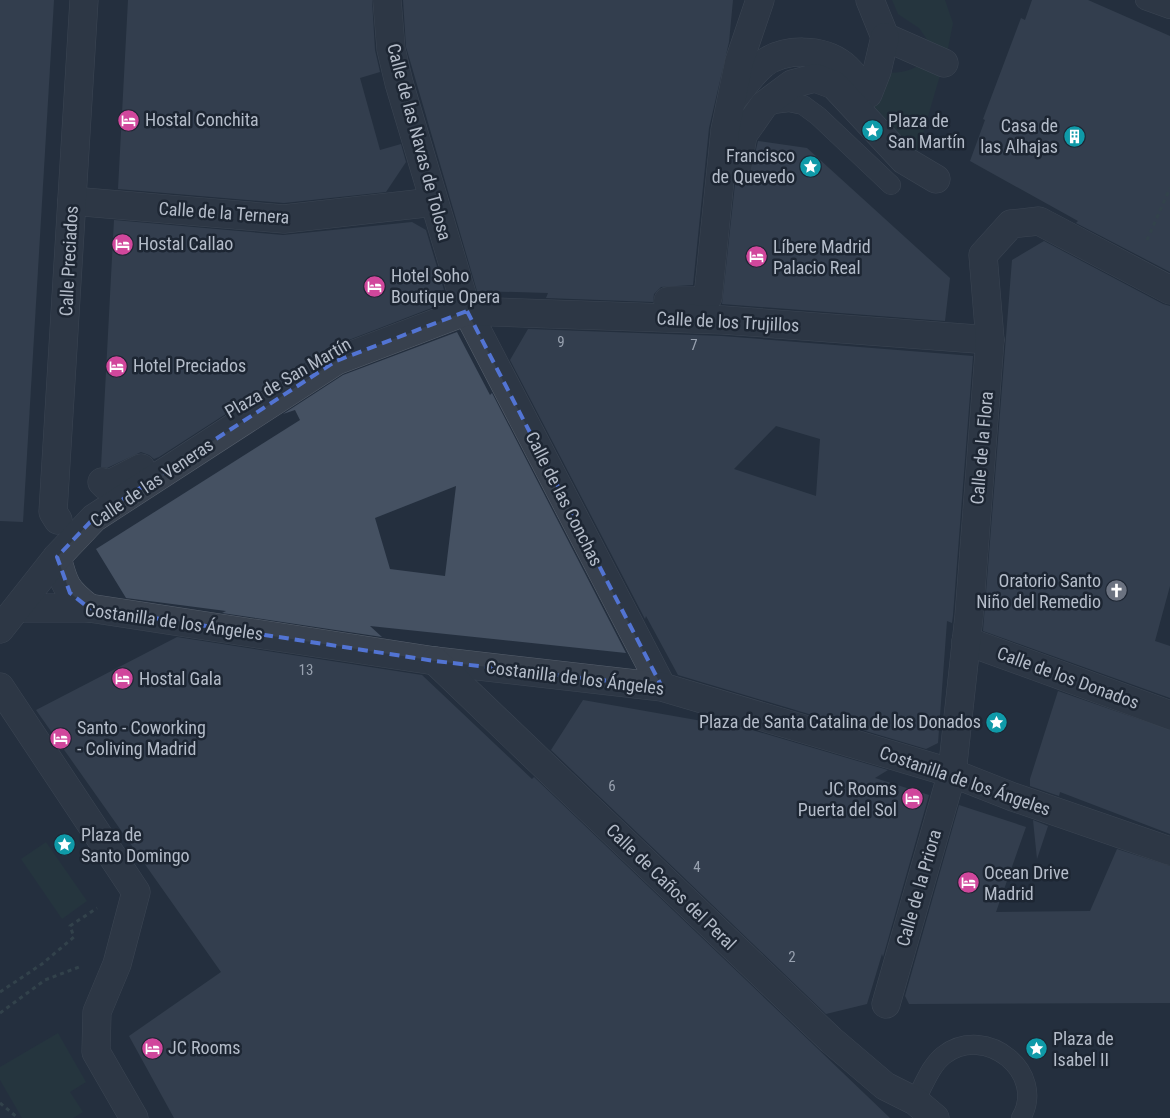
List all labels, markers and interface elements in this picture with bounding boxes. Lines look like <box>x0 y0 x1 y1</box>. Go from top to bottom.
street label: Calle de las Navas de Tolosa <box>383 41 456 243</box>
hotel icon: Hostal Conchita <box>117 108 141 132</box>
place label: Hostal Conchita <box>145 109 259 130</box>
place label: Plaza de San Martín <box>888 110 965 152</box>
place label: Casa de las Alhajas <box>980 115 1058 157</box>
place icon: Plaza de San Martín <box>860 119 884 143</box>
building icon: Casa de las Alhajas <box>1062 124 1086 148</box>
place label: Francisco de Quevedo <box>712 145 795 187</box>
place icon: Francisco de Quevedo <box>799 154 823 178</box>
street label: Calle de la Ternera <box>158 197 290 228</box>
street label: Calle Preciados <box>55 205 82 317</box>
hotel icon: Hostal Callao <box>110 232 134 256</box>
place label: Hostal Callao <box>138 233 233 254</box>
place label: Líbere Madrid Palacio Real <box>773 236 871 278</box>
hotel icon: Líbere Madrid Palacio Real <box>745 245 769 269</box>
place label: Hotel Soho Boutique Opera <box>391 265 500 307</box>
hotel icon: Hotel Soho Boutique Opera <box>363 274 387 298</box>
street label: Calle de los Trujillos <box>656 307 800 336</box>
street label: Plaza de San Martín <box>221 333 355 422</box>
house number: 9 <box>557 333 565 351</box>
house number: 7 <box>690 336 698 354</box>
hotel icon: Hotel Preciados <box>105 354 129 378</box>
place label: Hotel Preciados <box>133 355 246 376</box>
street label: Calle de la Flora <box>966 390 997 505</box>
street label: Calle de las Conchas <box>521 428 607 569</box>
street label: Calle de las Veneras <box>86 434 217 531</box>
place label: Oratorio Santo Niño del Remedio <box>976 570 1101 612</box>
church icon: Oratorio Santo Niño del Remedio <box>1105 579 1129 603</box>
street label: Costanilla de los Ángeles <box>84 599 264 644</box>
street label: Calle de los Donados <box>994 642 1142 713</box>
street label: Costanilla de los Ángeles <box>485 656 665 699</box>
house number: 13 <box>299 661 313 679</box>
hotel icon: Hostal Gala <box>111 667 135 691</box>
place label: Hostal Gala <box>139 668 222 689</box>
place icon: Plaza de Santa Catalina de los Donados <box>985 710 1009 734</box>
place label: Plaza de Santa Catalina de los Donados <box>699 711 981 732</box>
place label: Santo - Coworking - Coliving Madrid <box>77 717 206 759</box>
hotel icon: Santo - Coworking - Coliving Madrid <box>49 726 73 750</box>
street label: Costanilla de los Ángeles <box>877 741 1053 820</box>
house number: 6 <box>608 777 616 795</box>
place label: JC Rooms Puerta del Sol <box>798 778 897 820</box>
hotel icon: JC Rooms Puerta del Sol <box>901 787 925 811</box>
street label: Calle de Caños del Peral <box>602 819 740 954</box>
place label: Plaza de Santo Domingo <box>81 824 190 866</box>
street label: Calle de la Priora <box>892 827 945 949</box>
place icon: Plaza de Santo Domingo <box>53 833 77 857</box>
house number: 4 <box>693 858 701 876</box>
place label: Ocean Drive Madrid <box>984 862 1069 904</box>
hotel icon: Ocean Drive Madrid <box>956 871 980 895</box>
house number: 2 <box>788 948 796 966</box>
place label: Plaza de Isabel II <box>1053 1028 1114 1070</box>
hotel icon: JC Rooms <box>140 1036 164 1060</box>
place label: JC Rooms <box>168 1037 240 1058</box>
place icon: Plaza de Isabel II <box>1025 1037 1049 1061</box>

